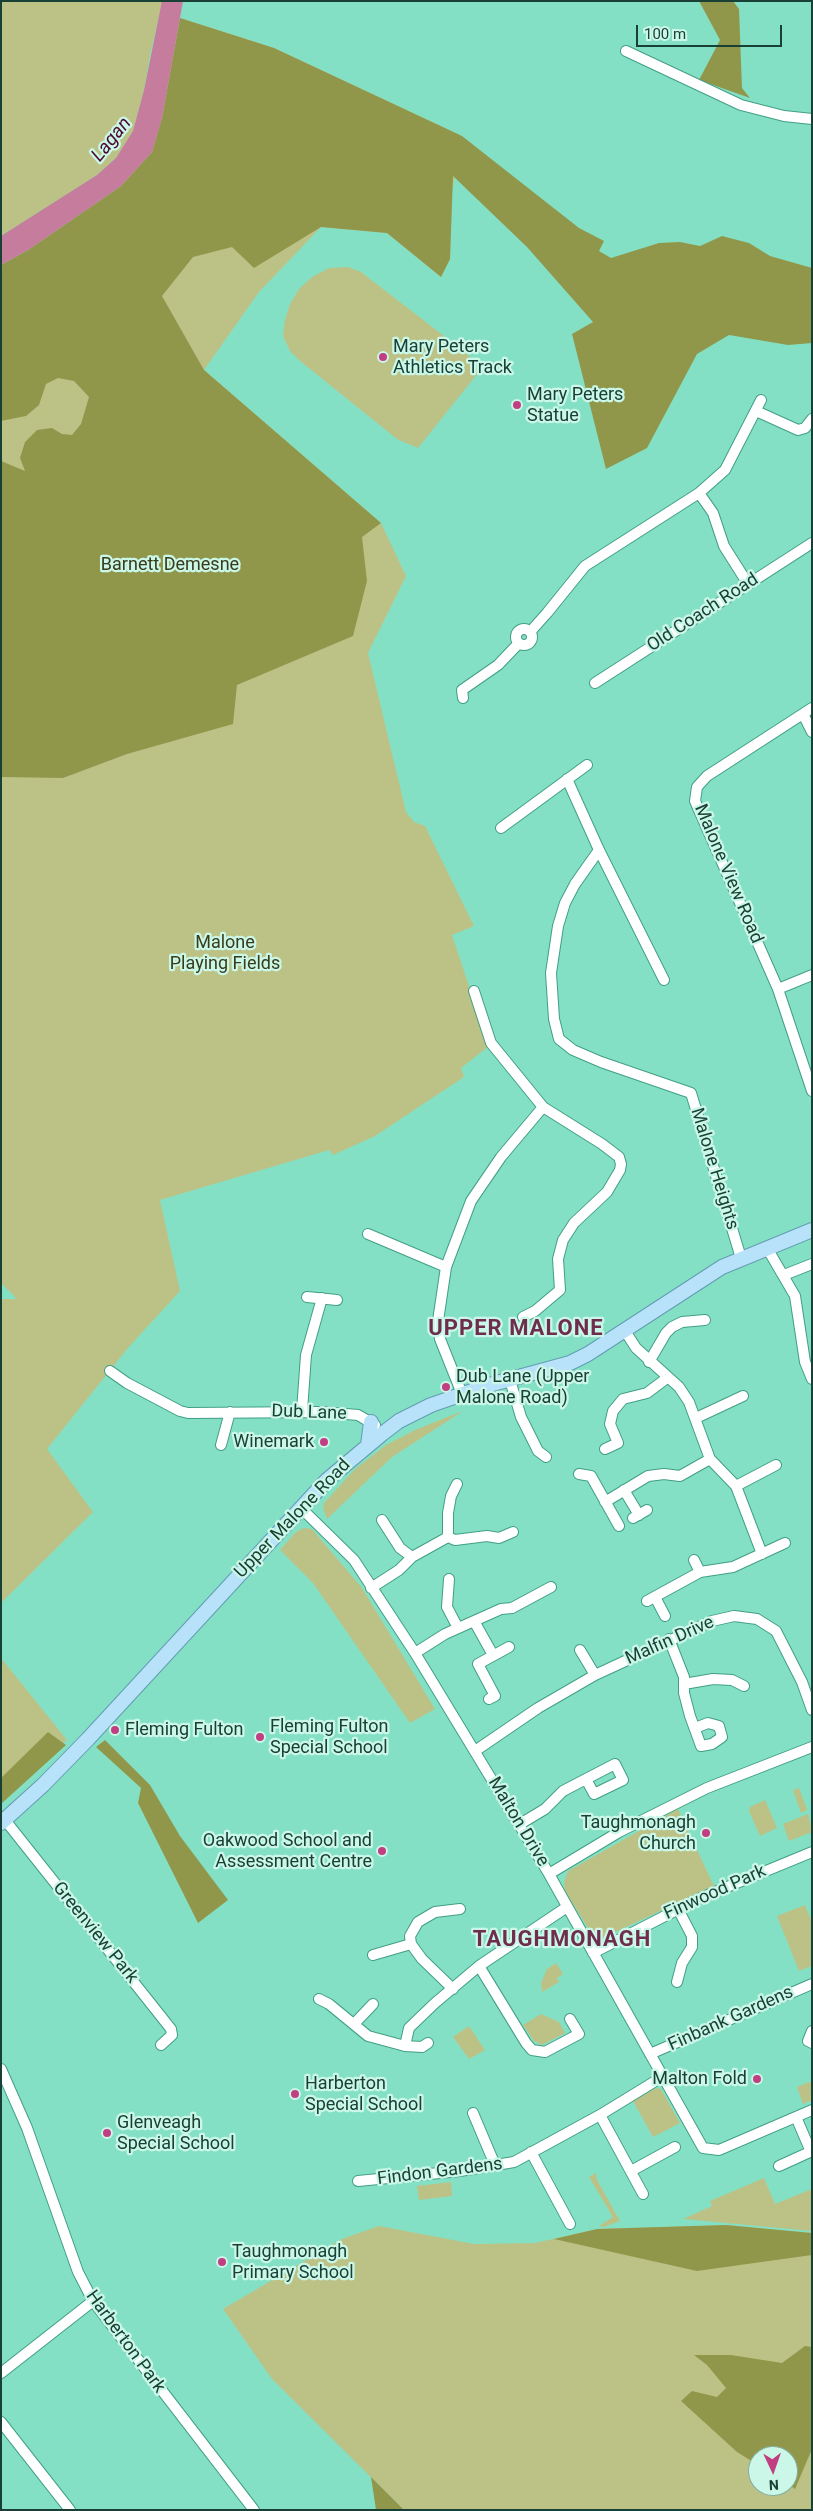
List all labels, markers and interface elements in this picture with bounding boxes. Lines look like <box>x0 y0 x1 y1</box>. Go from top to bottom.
scale bar <box>638 15 784 47</box>
text: 100 m <box>644 25 686 43</box>
water label: Lagan <box>87 113 137 167</box>
place label: Mary Peters Athletics Track <box>393 336 512 378</box>
marker: Mary Peters Athletics Track <box>377 351 389 363</box>
place label: Mary Peters Statue <box>527 384 623 426</box>
marker: Mary Peters Statue <box>511 399 523 411</box>
park label: Barnett Demesne <box>101 554 239 576</box>
street label: Old Coach Road <box>643 569 763 657</box>
street label: Malone View Road <box>689 801 767 947</box>
park label: Malone Playing Fields <box>170 932 280 974</box>
street label: Malone Heights <box>685 1106 743 1232</box>
district label: UPPER MALONE <box>427 1316 605 1342</box>
place label: Dub Lane (Upper Malone Road) <box>456 1366 589 1408</box>
marker: Dub Lane (Upper Malone Road) <box>440 1381 452 1393</box>
street label: Dub Lane <box>271 1401 347 1425</box>
place label: Winemark <box>233 1431 314 1453</box>
marker: Winemark <box>318 1436 330 1448</box>
street label: Upper Malone Road <box>231 1455 355 1583</box>
street label: Malfin Drive <box>622 1612 718 1670</box>
place label: Fleming Fulton Special School <box>270 1716 389 1758</box>
place label: Fleming Fulton <box>125 1719 244 1741</box>
marker: Fleming Fulton <box>109 1724 121 1736</box>
marker: Fleming Fulton Special School <box>254 1731 266 1743</box>
street label: Malton Drive <box>483 1773 553 1871</box>
place label: Taughmonagh Church <box>581 1812 696 1855</box>
marker: Taughmonagh Church <box>700 1827 712 1839</box>
place label: Oakwood School and Assessment Centre <box>203 1830 372 1872</box>
marker: Oakwood School and Assessment Centre <box>376 1845 388 1857</box>
street label: Finwood Park <box>661 1861 769 1925</box>
street label: Greenview Park <box>48 1878 142 1988</box>
district label: TAUGHMONAGH <box>471 1927 653 1953</box>
street label: Finbank Gardens <box>665 1982 797 2056</box>
place label: Malton Fold <box>652 2068 747 2090</box>
place label: Harberton Special School <box>305 2073 423 2116</box>
marker: Malton Fold <box>751 2073 763 2085</box>
marker: Harberton Special School <box>289 2088 301 2100</box>
place label: Glenveagh Special School <box>117 2112 235 2154</box>
marker: Glenveagh Special School <box>101 2127 113 2139</box>
street label: Findon Gardens <box>376 2154 504 2190</box>
place label: Taughmonagh Primary School <box>232 2241 354 2284</box>
marker: Taughmonagh Primary School <box>216 2256 228 2268</box>
street label: Harberton Park <box>81 2286 169 2398</box>
north arrow <box>748 2446 798 2496</box>
text: N <box>768 2477 779 2493</box>

